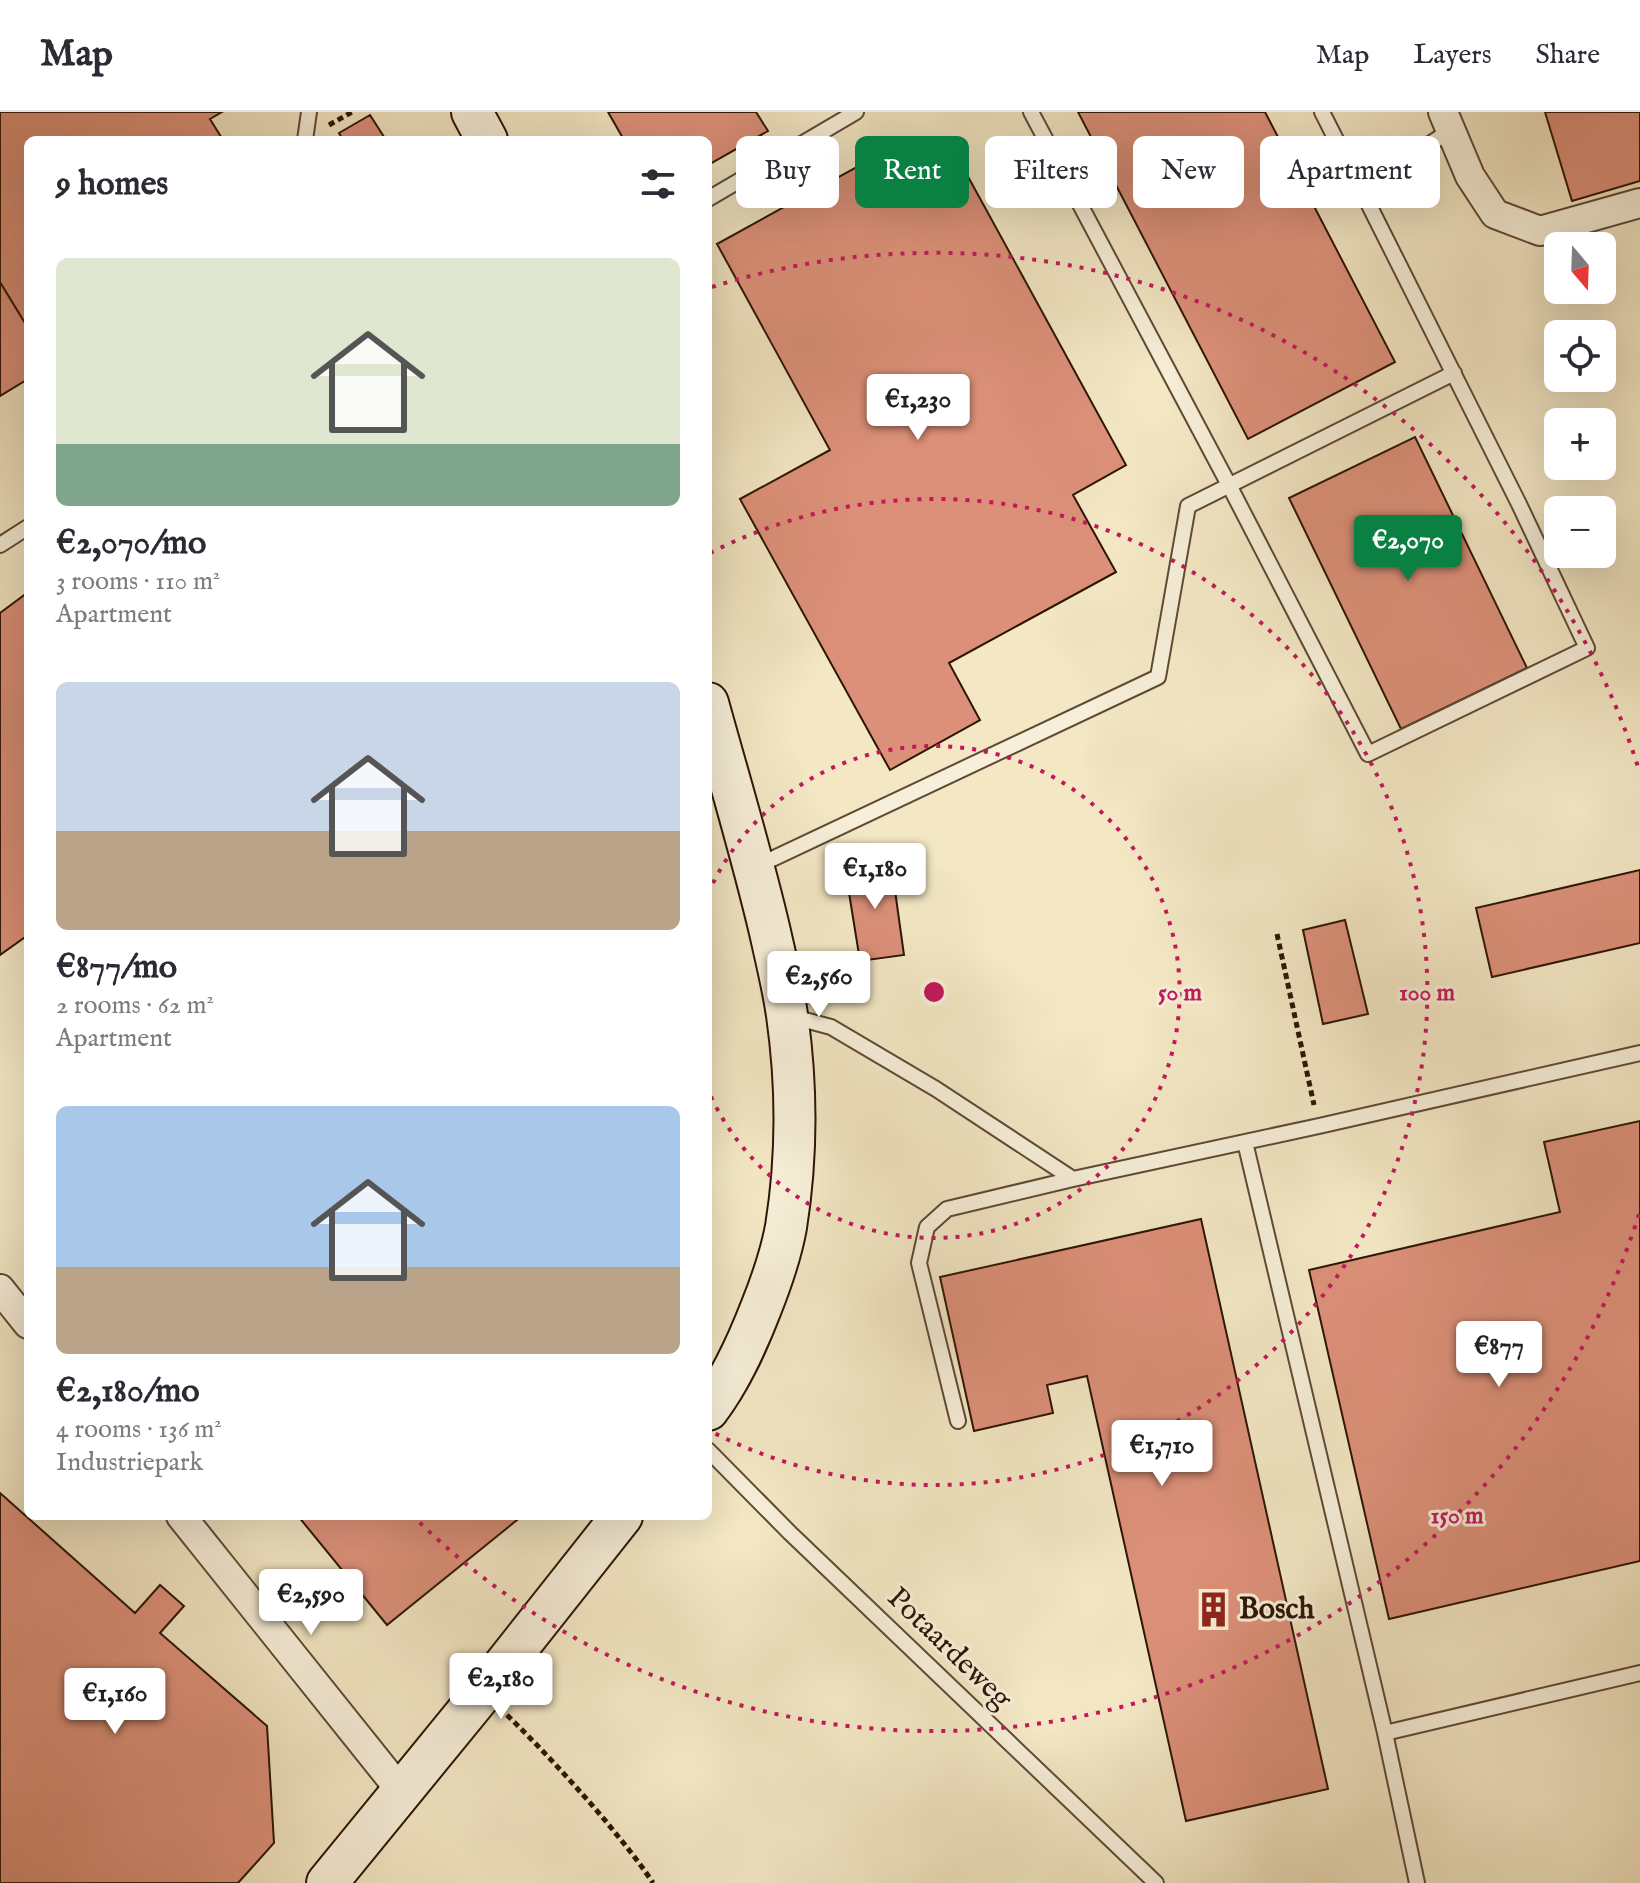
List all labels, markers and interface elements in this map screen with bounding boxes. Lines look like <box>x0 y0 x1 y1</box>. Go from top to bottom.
text: Map <box>40 31 113 79</box>
text: Map <box>1316 38 1369 73</box>
text: Layers <box>1413 38 1492 73</box>
text: Share <box>1536 38 1600 73</box>
chip: Buy <box>736 136 839 208</box>
chip: Rent <box>855 136 969 208</box>
chip: Filters <box>985 136 1117 208</box>
chip: New <box>1133 136 1244 208</box>
chip: Apartment <box>1260 136 1440 208</box>
icon: filters <box>636 162 680 206</box>
text: 9 homes <box>56 163 168 206</box>
north arrow <box>1544 232 1616 304</box>
map controls <box>1544 232 1616 568</box>
icon: home <box>296 310 440 454</box>
button: locate <box>1544 320 1616 392</box>
pin: €1,230 <box>853 374 983 442</box>
text: €1,230 <box>885 383 951 416</box>
button: + <box>1544 408 1616 480</box>
button: − <box>1544 496 1616 568</box>
pin: €2,070 <box>1343 515 1473 583</box>
text: €2,070/mo <box>56 522 206 565</box>
text: €2,070 <box>1372 524 1444 557</box>
text: 3 rooms · 110 m² <box>56 565 220 598</box>
text: Apartment <box>56 598 172 631</box>
icon: home <box>296 734 440 878</box>
pin: €1,180 <box>810 843 940 911</box>
text: €1,180 <box>843 852 907 885</box>
text: €877/mo <box>56 946 177 989</box>
pin: €2,560 <box>754 951 884 1019</box>
text: €2,560 <box>785 960 853 993</box>
centre of rings <box>920 978 948 1006</box>
text: 50 m <box>1158 978 1203 1009</box>
text: 100 m <box>1399 978 1456 1009</box>
text: 2 rooms · 62 m² <box>56 989 214 1022</box>
text: Apartment <box>56 1022 172 1055</box>
icon: home <box>296 1158 440 1302</box>
pin: €877 <box>1452 1321 1546 1389</box>
text: €877 <box>1474 1330 1524 1363</box>
text: €2,180/mo <box>56 1370 200 1413</box>
text: 4 rooms · 136 m² <box>56 1413 222 1446</box>
pin: €1,710 <box>1097 1420 1227 1488</box>
text: €1,710 <box>1130 1429 1194 1462</box>
text: Industriepark <box>56 1446 203 1479</box>
text: 150 m <box>1430 1501 1484 1532</box>
pin: €2,590 <box>246 1569 376 1637</box>
text: €2,590 <box>277 1578 345 1611</box>
street label: Potaardeweg <box>878 1580 1020 1719</box>
building icon: Bosch <box>1194 1591 1232 1629</box>
place label: Bosch <box>1239 1591 1315 1629</box>
pin: €2,180 <box>436 1653 566 1721</box>
text: €2,180 <box>467 1662 535 1695</box>
pin: €1,160 <box>50 1668 180 1736</box>
text: €1,160 <box>82 1677 148 1710</box>

